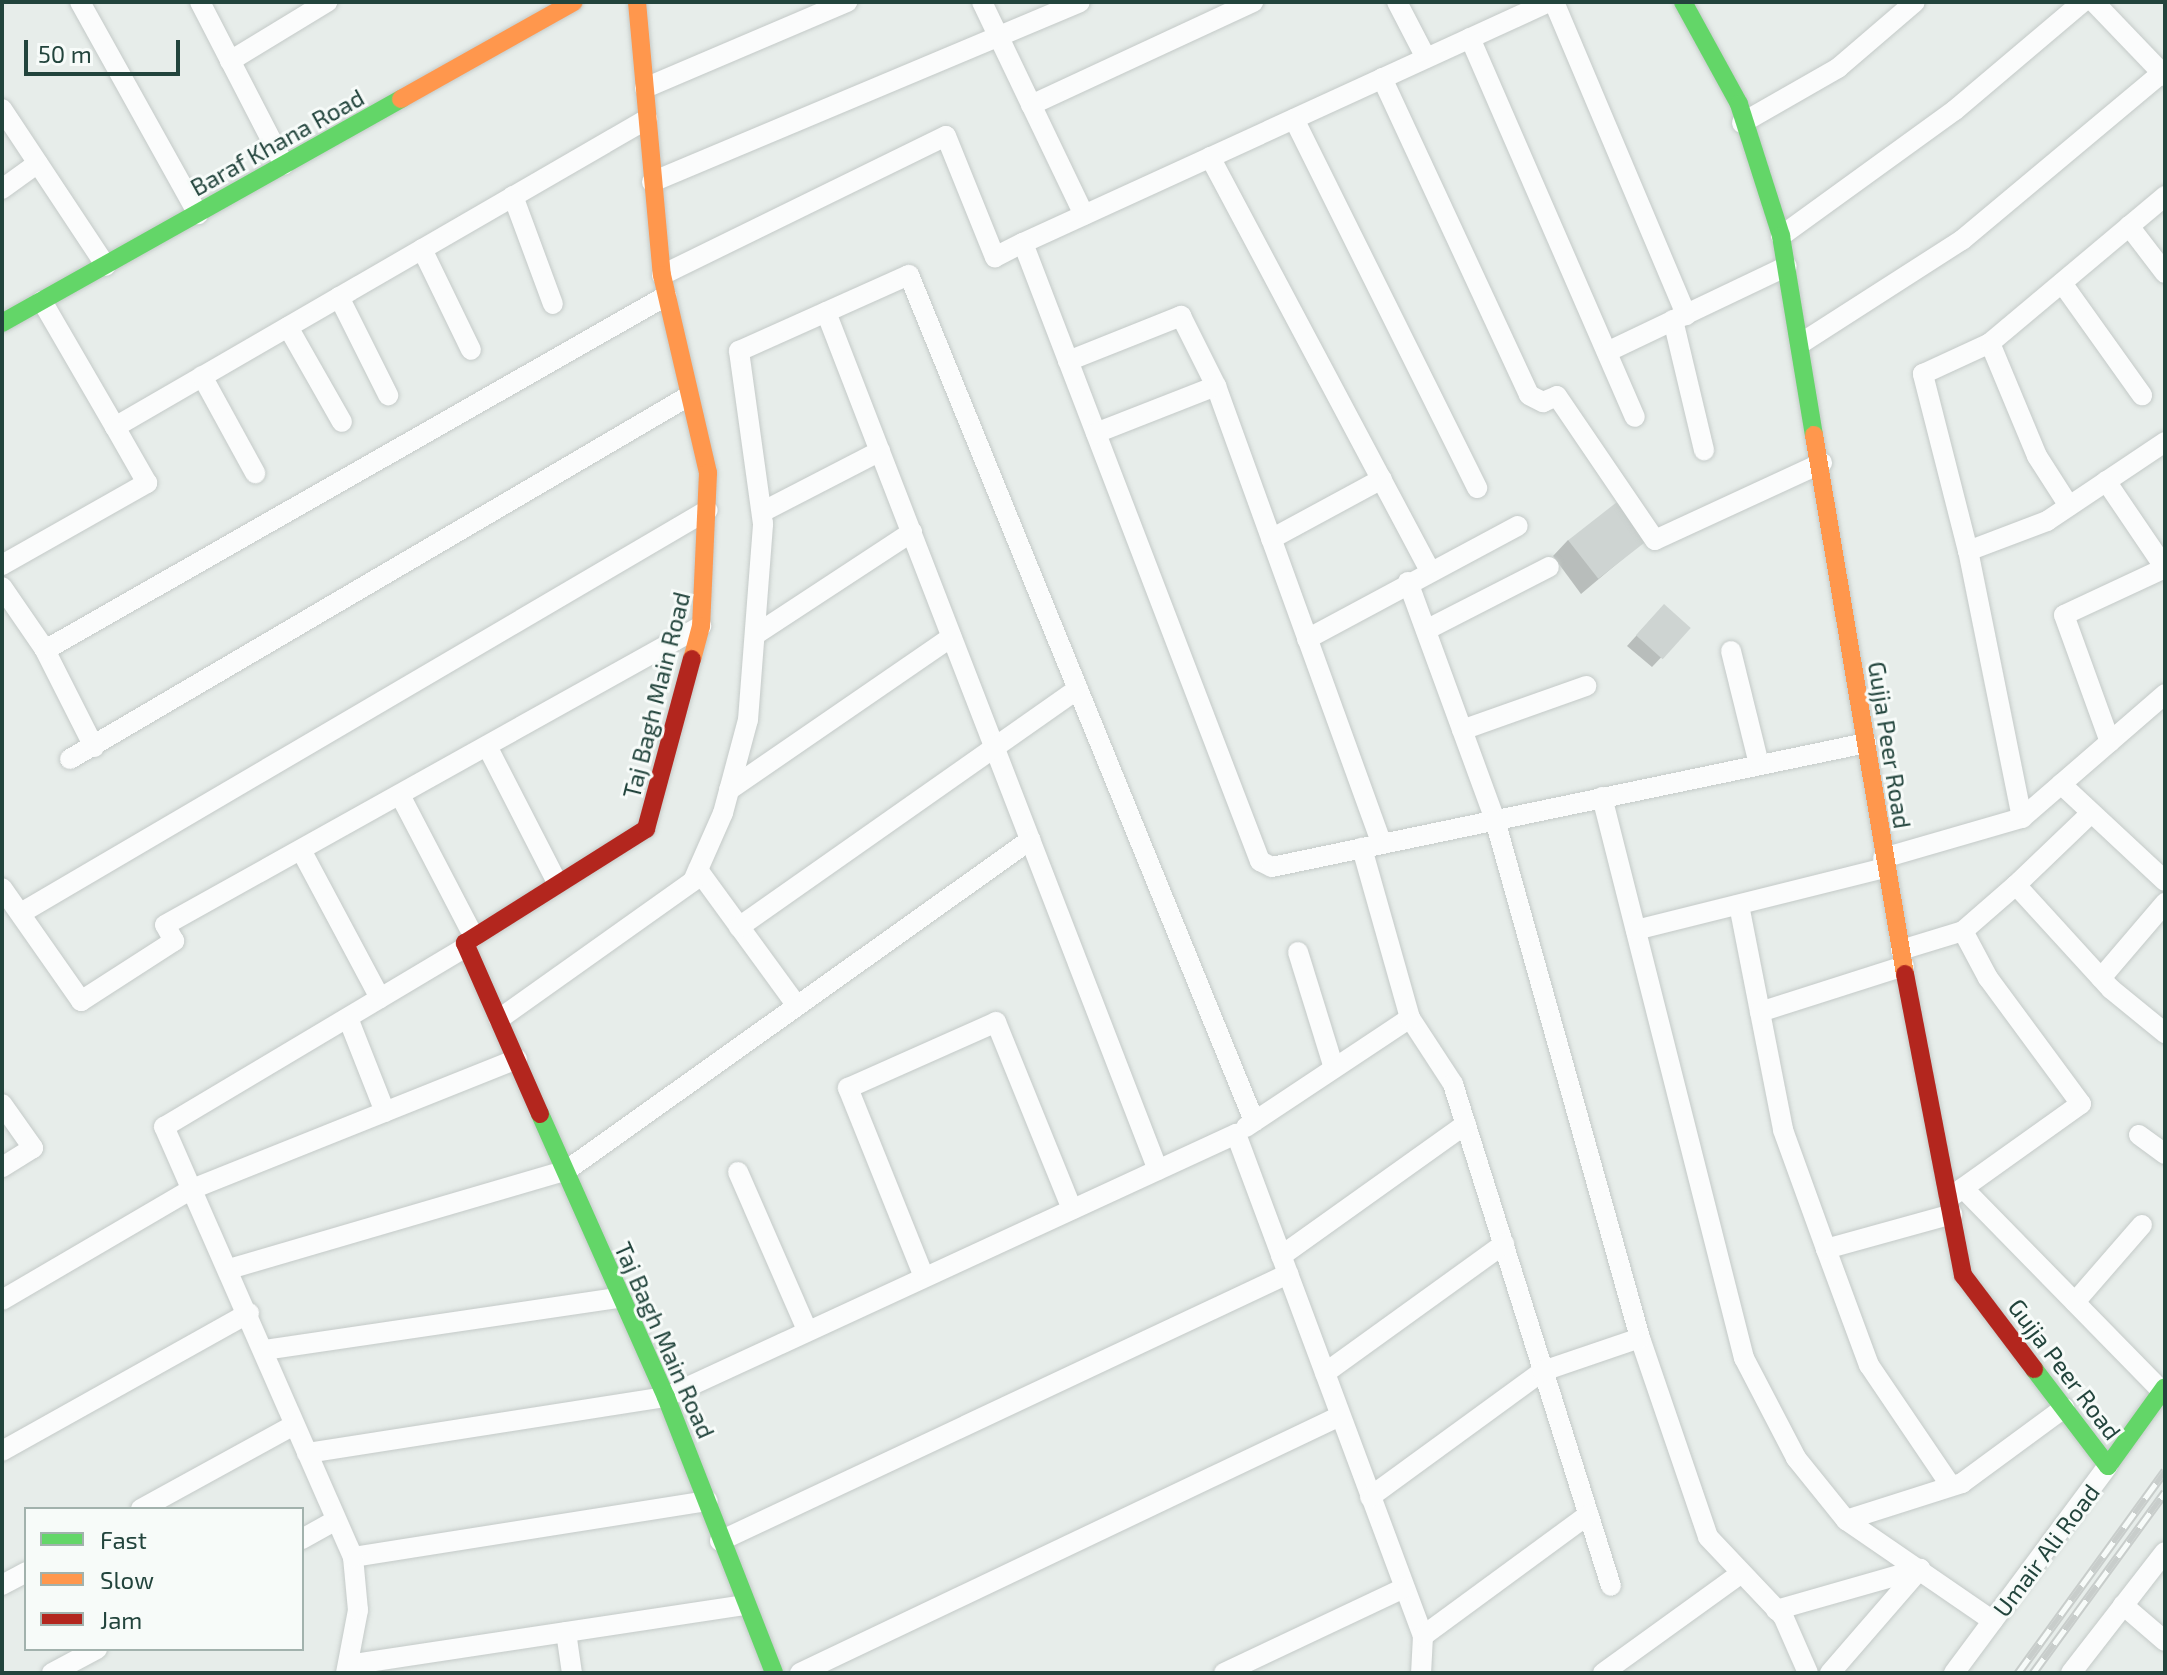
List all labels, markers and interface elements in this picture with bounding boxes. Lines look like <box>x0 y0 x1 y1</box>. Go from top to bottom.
scale bar <box>28 24 184 74</box>
text: 50 m <box>38 39 92 68</box>
street label: Baraf Khana Road <box>185 82 369 202</box>
street label: Taj Bagh Main Road <box>616 589 696 801</box>
street label: Gujja Peer Road <box>1863 659 1917 831</box>
street label: Taj Bagh Main Road <box>609 1237 721 1443</box>
street label: Gujja Peer Road <box>2003 1293 2127 1445</box>
street label: Umair Ali Road <box>1986 1478 2106 1622</box>
legend <box>24 1507 304 1651</box>
text: Fast <box>100 1525 147 1554</box>
text: Slow <box>100 1565 154 1594</box>
text: Jam <box>100 1605 142 1634</box>

